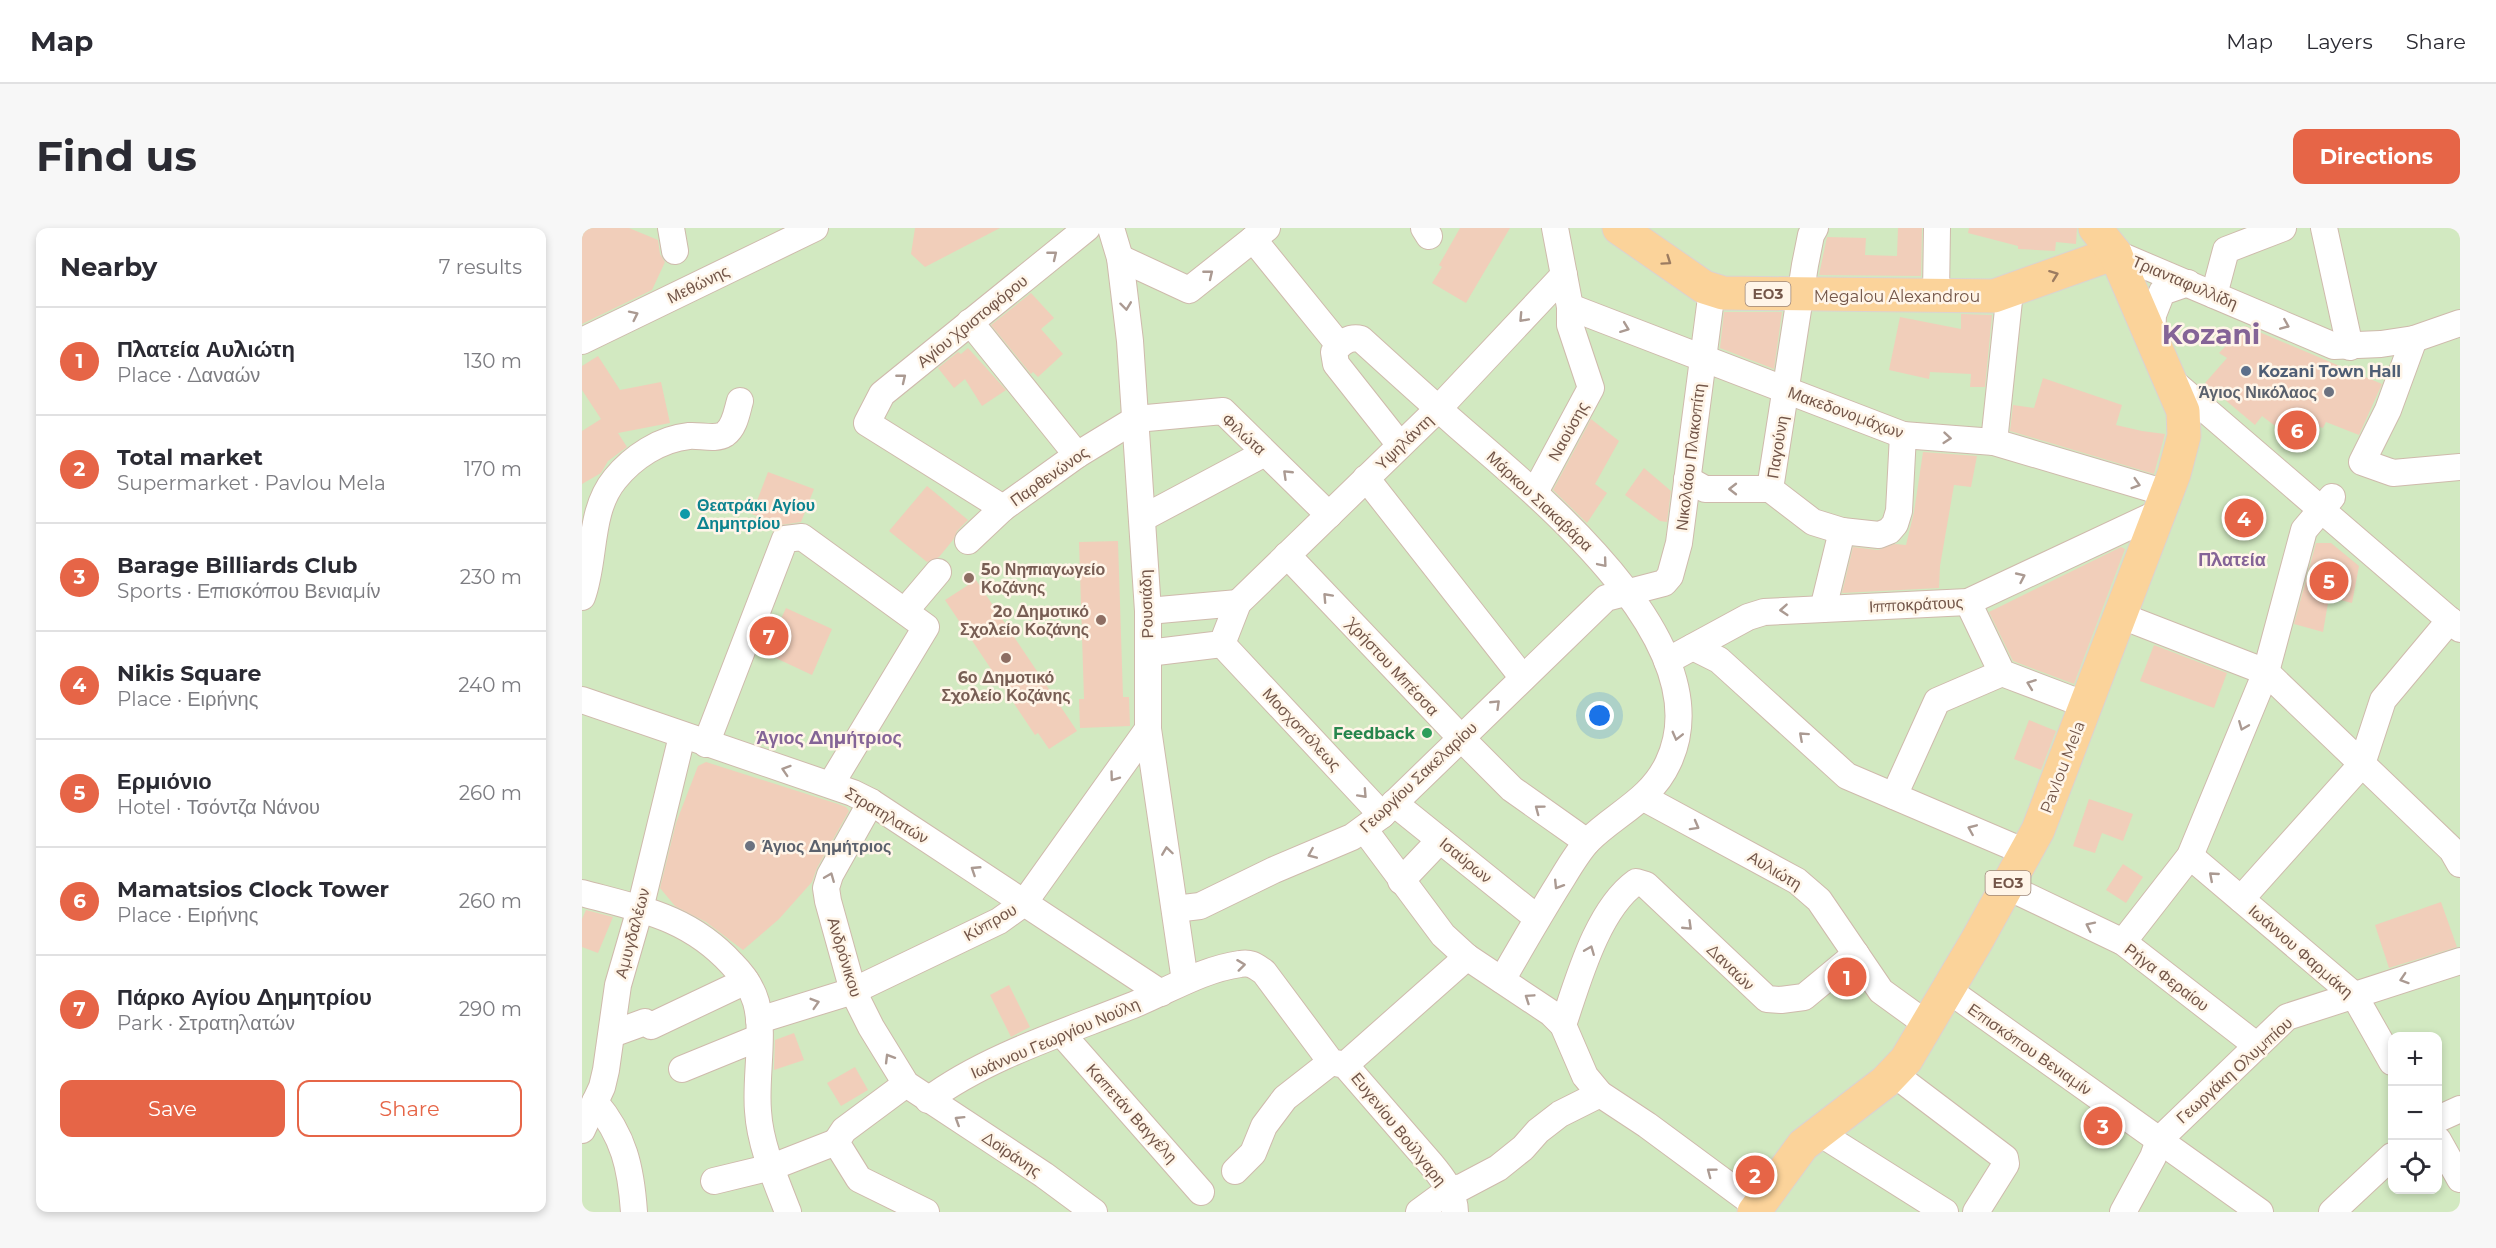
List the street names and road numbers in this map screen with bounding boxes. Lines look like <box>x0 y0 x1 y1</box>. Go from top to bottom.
street label: Τριανταφυλλίδη <box>2129 252 2240 313</box>
street label: Μεθώνης <box>664 261 733 308</box>
street label: Αγίου Χριστοφόρου <box>913 271 1031 372</box>
road number: ΕΟ3 <box>1746 282 1790 306</box>
street label: Megalou Alexandrou <box>1814 287 1980 306</box>
street label: Νικολάου Πλακοπίτη <box>1672 382 1709 532</box>
street label: Μακεδονομάχων <box>1785 383 1906 442</box>
street label: Ναούσης <box>1544 398 1593 464</box>
street label: Φιλώτα <box>1218 410 1270 459</box>
street label: Υψηλάντη <box>1372 410 1437 474</box>
street label: Παγούνη <box>1763 414 1792 480</box>
street label: Παρθενώνος <box>1007 442 1092 510</box>
street label: Μάρκου Σιακαβάρα <box>1483 447 1597 555</box>
street label: Ρουσιάδη <box>1136 569 1157 639</box>
street label: Ιπποκράτους <box>1868 593 1964 616</box>
street label: Χρήστου Μπέσσα <box>1341 613 1442 720</box>
street label: Μοσχοπόλεως <box>1259 684 1345 775</box>
street label: Γεωργίου Σακελαρίου <box>1356 718 1481 837</box>
street label: Pavlou Mela <box>2036 718 2089 816</box>
street label: Στρατηλατών <box>842 783 932 848</box>
street label: Ισαύρων <box>1436 834 1496 887</box>
street label: Αυλιώτη <box>1745 847 1805 894</box>
road number: ΕΟ3 <box>1986 871 2030 895</box>
street label: Αμυγδαλέων <box>611 886 654 980</box>
street label: Κύπρου <box>961 900 1020 945</box>
street label: Ιωάννου Φαρμάκη <box>2245 901 2357 1002</box>
street label: Ανδρόνικου <box>823 915 866 999</box>
street label: Δαναών <box>1703 940 1758 995</box>
street label: Ρήγα Φεραίου <box>2121 940 2213 1015</box>
street label: Ιωάννου Γεωργίου Νούλη <box>968 994 1143 1083</box>
street label: Επισκόπου Βενιαμίν <box>1964 1000 2095 1099</box>
street label: Γεωργάκη Ολυμπίου <box>2172 1013 2296 1127</box>
street label: Καπετάν Βαγγέλη <box>1082 1060 1181 1167</box>
street label: Ευγενίου Βούλγαρη <box>1347 1069 1450 1190</box>
street label: Δοϊράνης <box>979 1128 1045 1181</box>

